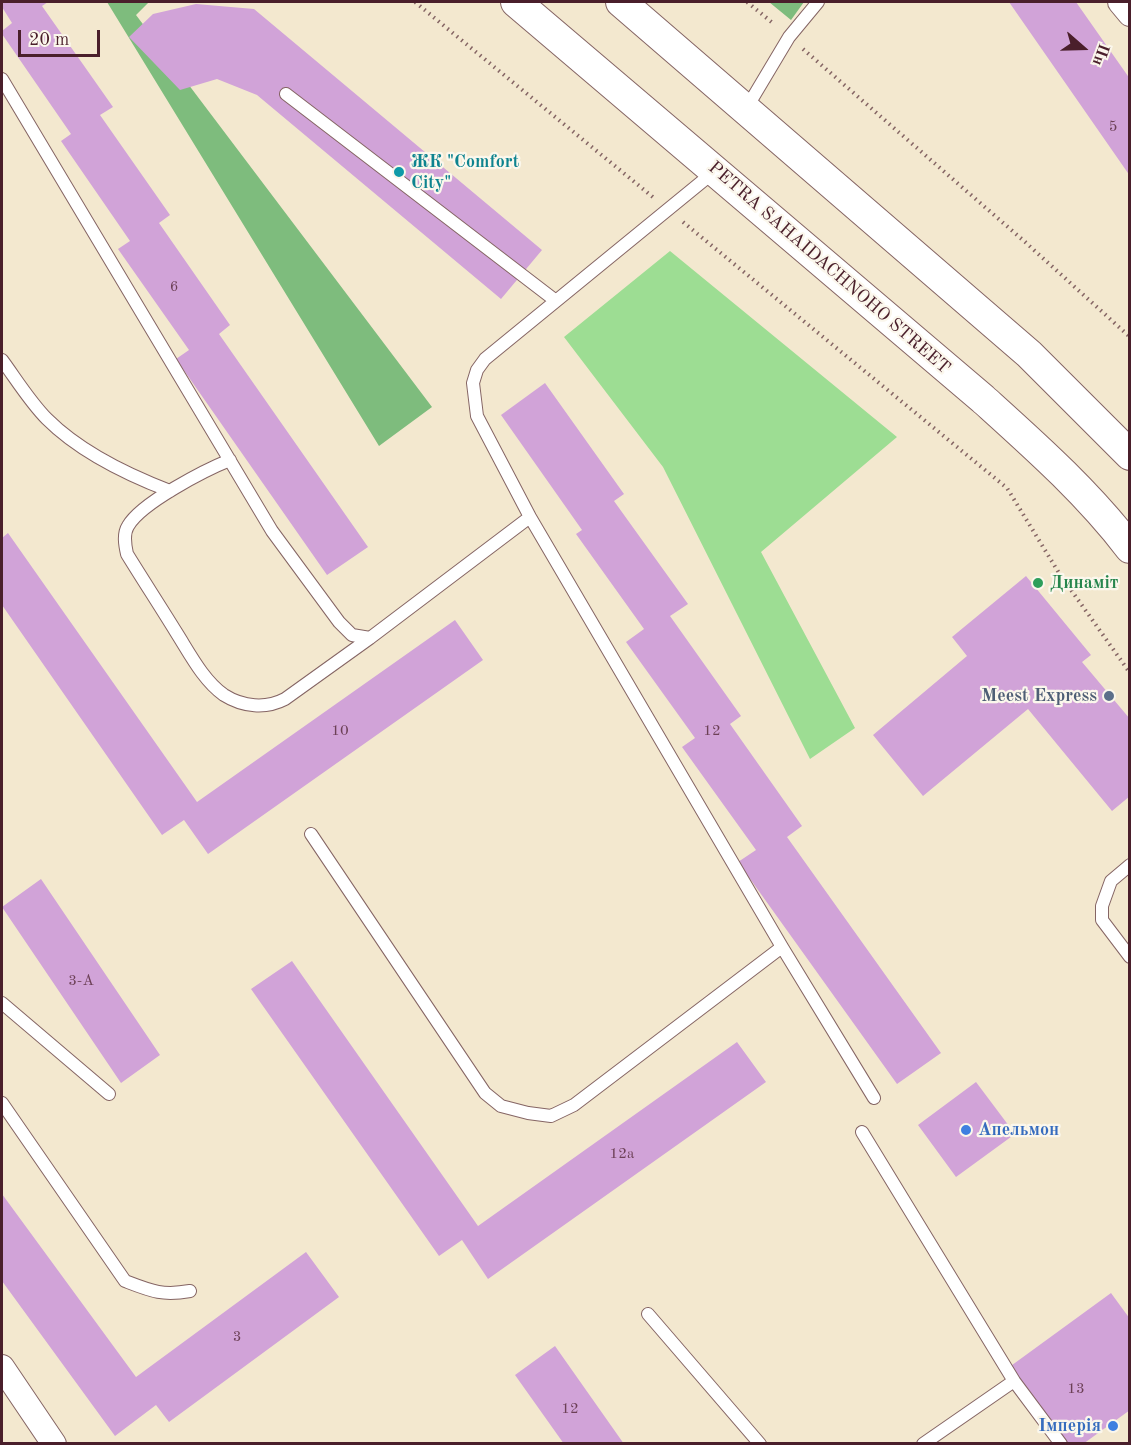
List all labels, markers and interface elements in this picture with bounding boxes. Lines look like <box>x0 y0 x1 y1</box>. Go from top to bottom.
scale bar <box>21 18 104 56</box>
north arrow <box>1053 18 1113 78</box>
text: 20 m <box>29 31 69 49</box>
text: Пн <box>1089 41 1111 67</box>
house number: 5 <box>1109 118 1117 136</box>
place label: ЖК "Comfort City" <box>411 151 519 194</box>
street label: PETRA SAHAIDACHNOHO STREET <box>704 157 954 379</box>
marker: ЖК "Comfort City" <box>392 165 406 179</box>
house number: 6 <box>170 278 178 296</box>
place label: Динаміт <box>1050 572 1119 594</box>
marker: Динаміт <box>1031 576 1045 590</box>
place label: Meest Express <box>981 685 1097 707</box>
marker: Meest Express <box>1102 689 1116 703</box>
house number: 10 <box>331 722 349 740</box>
house number: 12 <box>703 722 721 740</box>
house number: 3-А <box>68 972 94 990</box>
place label: Апельмон <box>978 1119 1059 1141</box>
marker: Апельмон <box>959 1123 973 1137</box>
house number: 12а <box>610 1145 634 1163</box>
house number: 3 <box>233 1328 241 1346</box>
house number: 13 <box>1067 1380 1085 1398</box>
house number: 12 <box>561 1400 579 1418</box>
place label: Імперія <box>1038 1415 1101 1437</box>
marker: Імперія <box>1106 1419 1120 1433</box>

